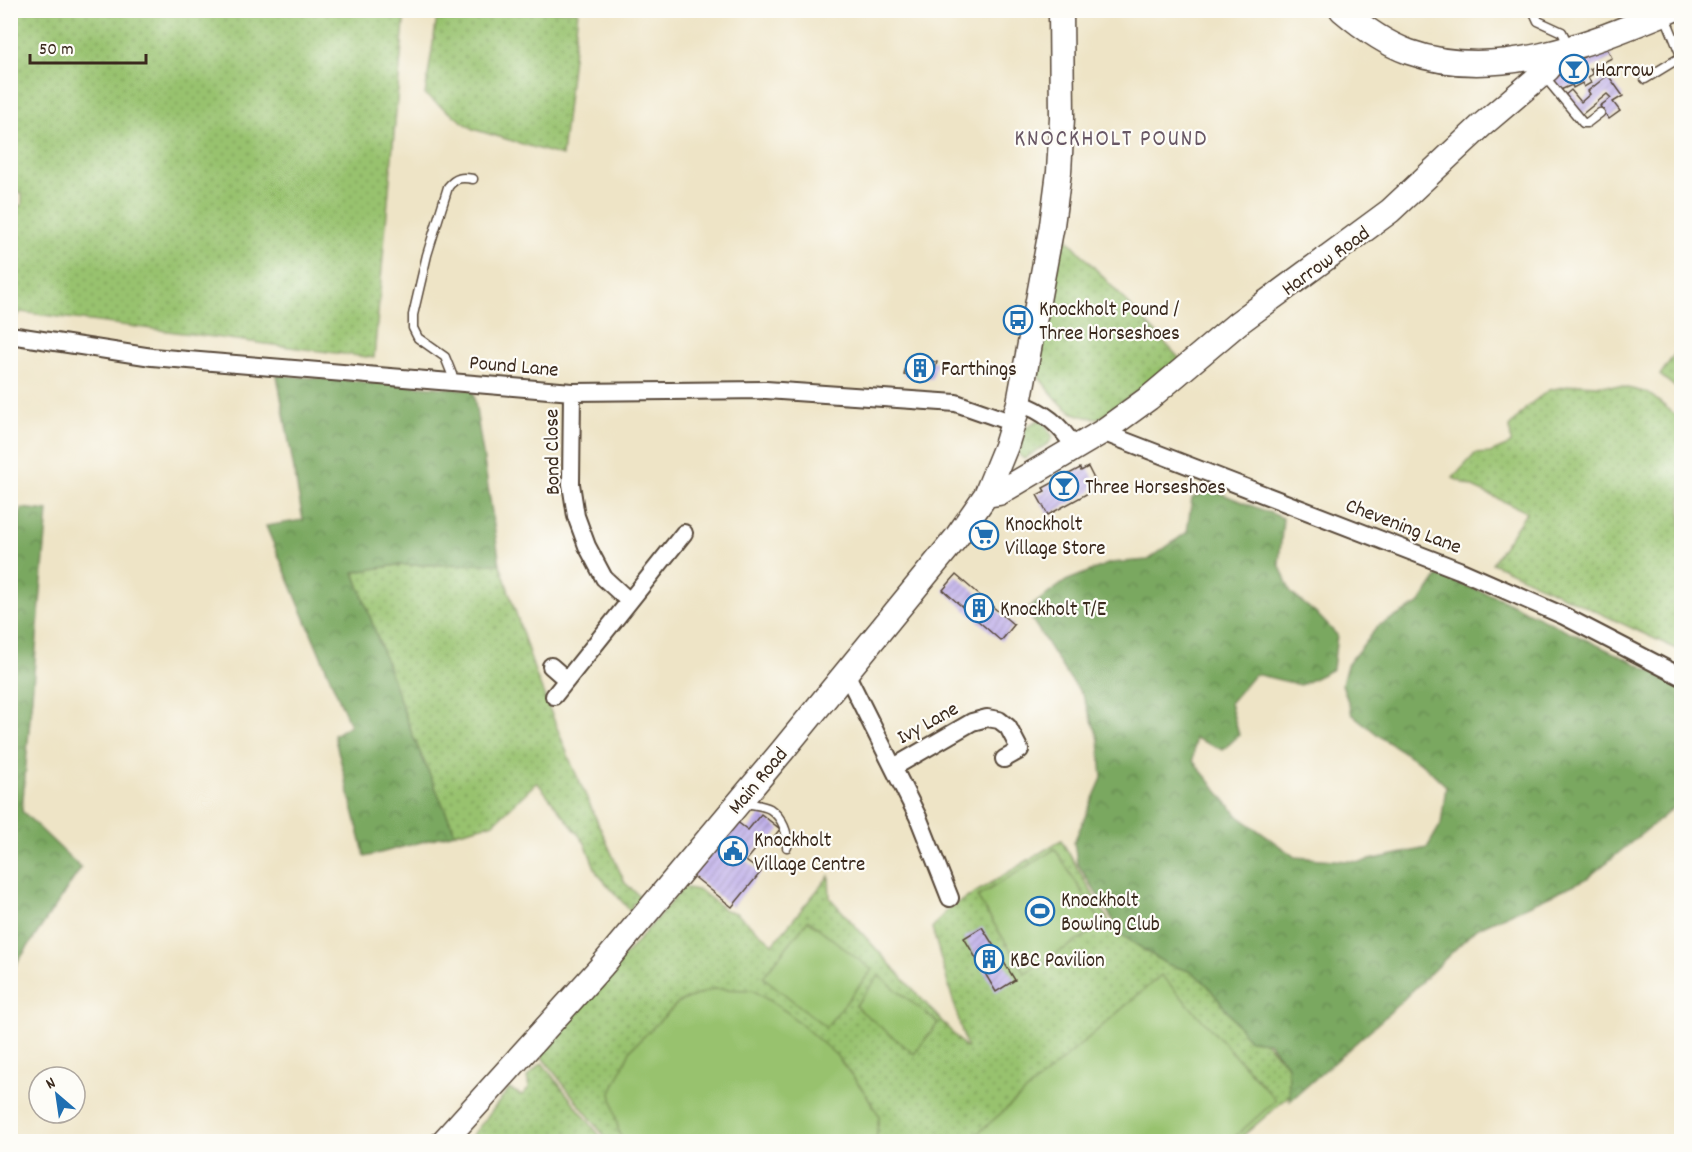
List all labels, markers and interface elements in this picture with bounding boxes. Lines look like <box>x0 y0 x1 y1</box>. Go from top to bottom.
scale bar <box>30 27 146 65</box>
text: 50 m <box>39 38 74 63</box>
bar icon: Harrow <box>1558 53 1590 85</box>
place label: Harrow <box>1595 57 1654 87</box>
district label: KNOCKHOLT POUND <box>1014 123 1208 157</box>
street label: Harrow Road <box>1276 220 1377 305</box>
place label: Knockholt Pound / Three Horseshoes <box>1039 296 1180 350</box>
bus stop icon: Knockholt Pound / Three Horseshoes <box>1002 304 1034 336</box>
street label: Pound Lane <box>468 349 560 387</box>
building icon: Farthings <box>904 352 936 384</box>
place label: Farthings <box>941 356 1017 386</box>
street label: Bond Close <box>538 408 570 495</box>
bar icon: Three Horseshoes <box>1048 470 1080 502</box>
place label: Three Horseshoes <box>1085 474 1226 504</box>
street label: Chevening Lane <box>1341 492 1465 564</box>
place label: Knockholt Village Store <box>1005 511 1105 565</box>
supermarket icon: Knockholt Village Store <box>968 519 1000 551</box>
building icon: Knockholt T/E <box>963 592 995 624</box>
place label: Knockholt T/E <box>1000 596 1107 626</box>
street label: Ivy Lane <box>892 696 965 754</box>
street label: Main Road <box>722 742 796 822</box>
place label: Knockholt Village Centre <box>754 827 865 881</box>
public building icon: Knockholt Village Centre <box>717 835 749 867</box>
place label: Knockholt Bowling Club <box>1061 887 1160 941</box>
sports icon: Knockholt Bowling Club <box>1024 895 1056 927</box>
building icon: KBC Pavilion <box>973 943 1005 975</box>
place label: KBC Pavilion <box>1010 947 1105 977</box>
north arrow <box>27 1065 87 1125</box>
text: N <box>42 1072 60 1096</box>

